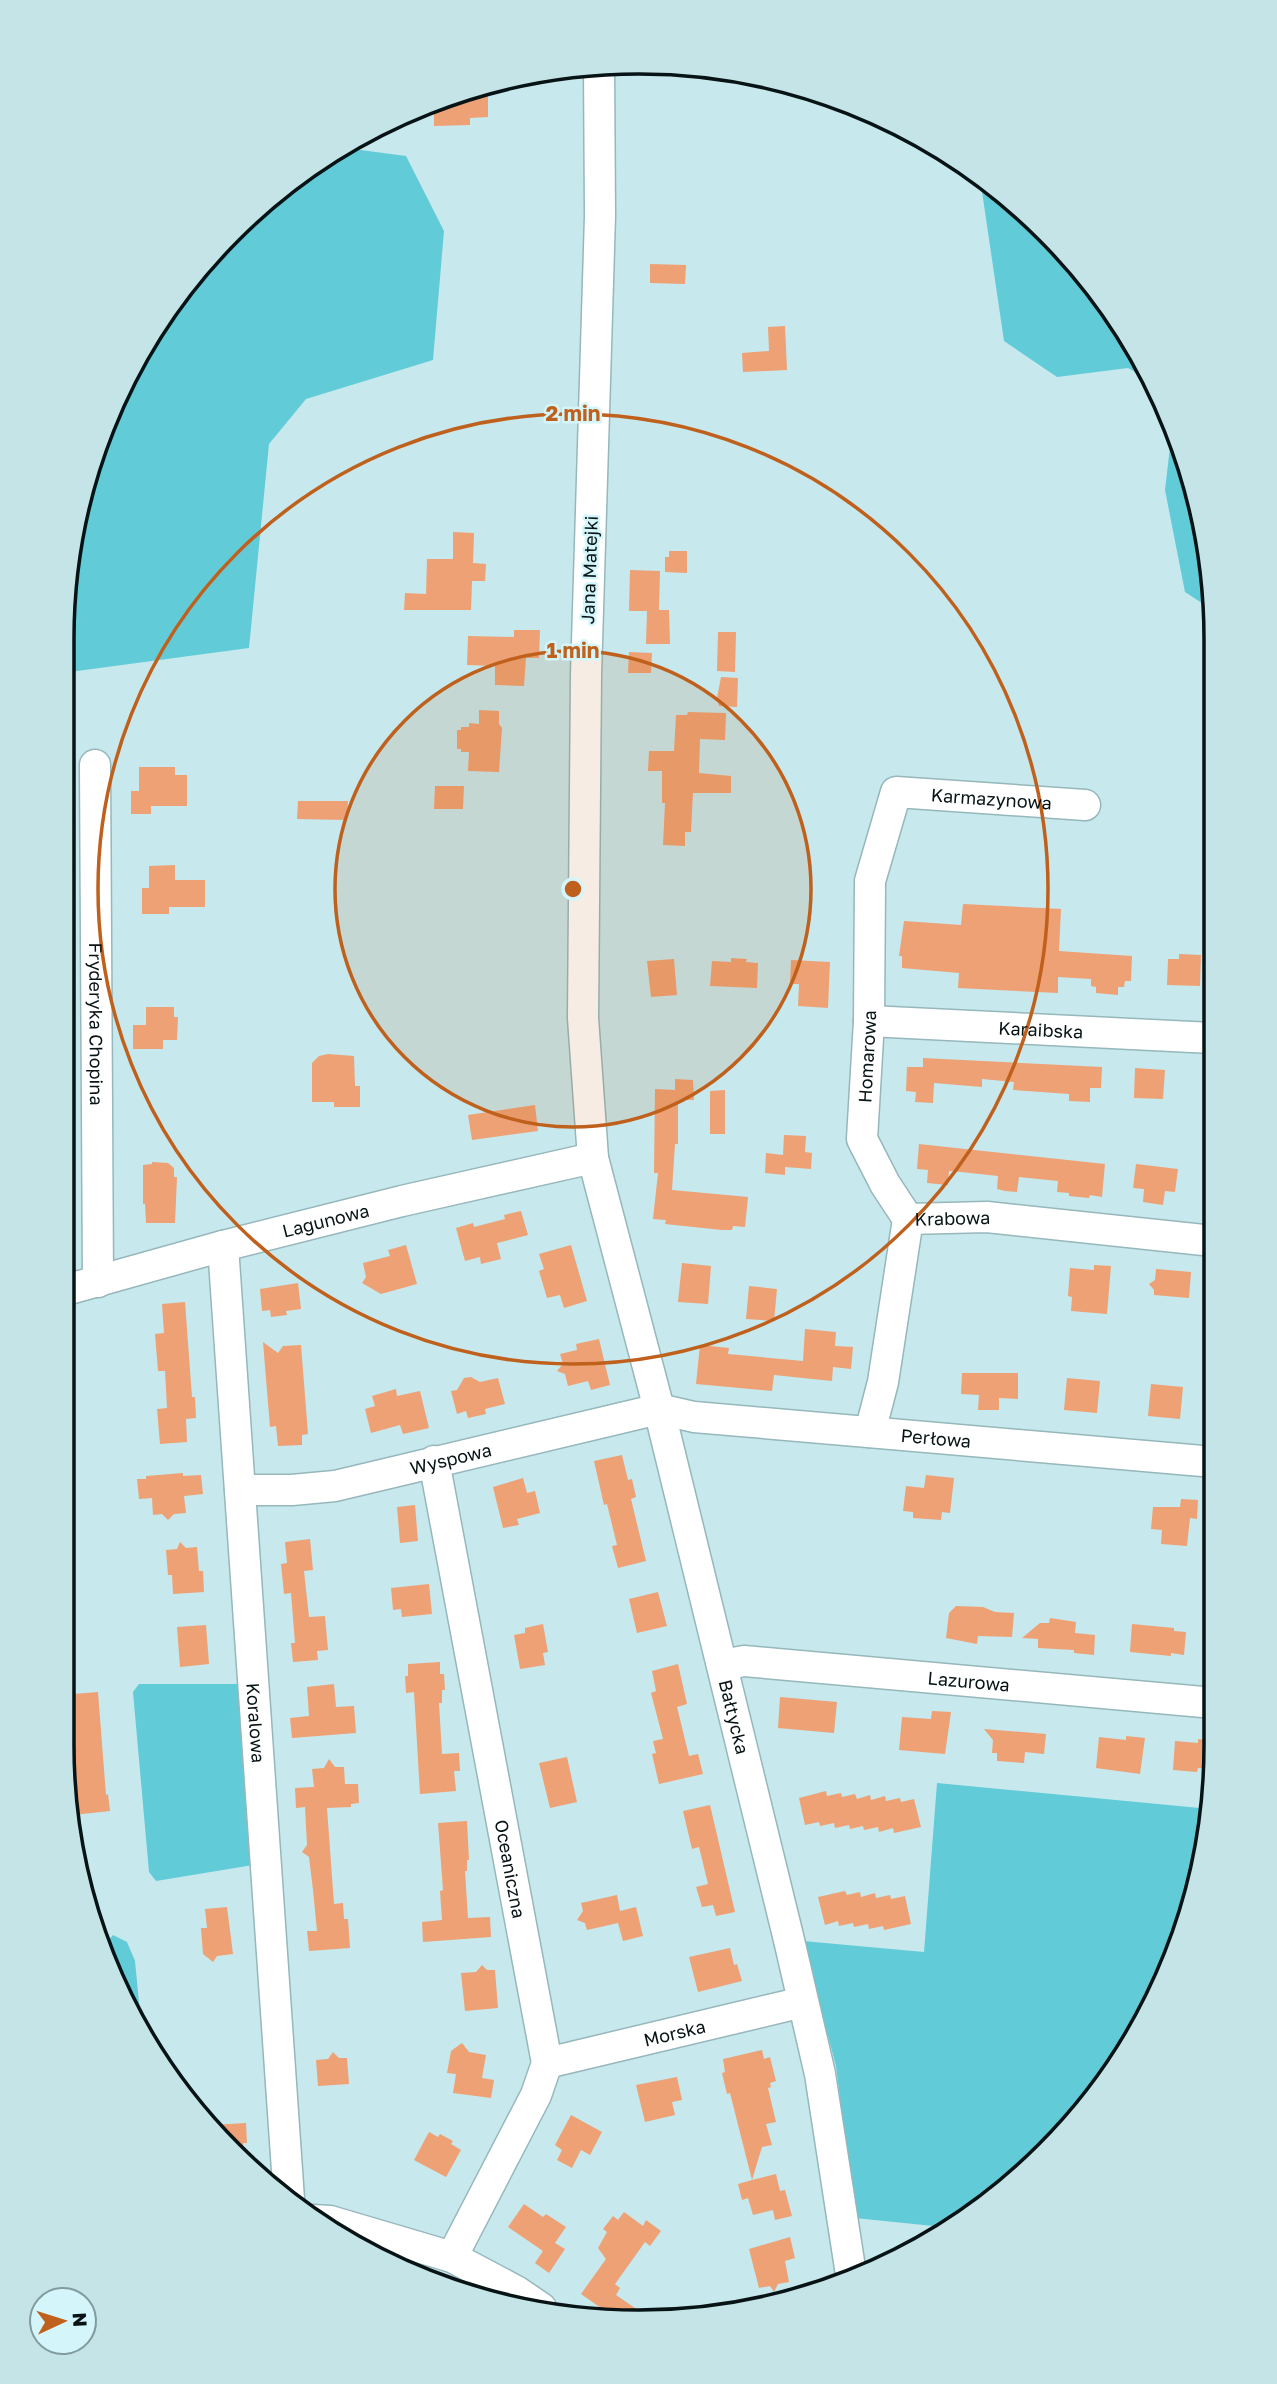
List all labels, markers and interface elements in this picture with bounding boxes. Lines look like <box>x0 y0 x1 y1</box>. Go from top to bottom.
text: 2 min <box>546 400 600 426</box>
street label: Jana Matejki <box>576 515 602 625</box>
text: 1 min <box>547 637 599 663</box>
street label: Karmazynowa <box>930 783 1053 814</box>
centre of rings <box>561 877 585 901</box>
street label: Fryderyka Chopina <box>85 942 108 1106</box>
street label: Homarowa <box>853 1010 880 1103</box>
street label: Karaibska <box>998 1016 1084 1043</box>
street label: Lagunowa <box>280 1199 371 1242</box>
street label: Krabowa <box>914 1206 990 1230</box>
street label: Perłowa <box>900 1424 972 1452</box>
street label: Wyspowa <box>408 1438 494 1479</box>
street label: Lazurowa <box>927 1666 1011 1696</box>
street label: Bałtycka <box>715 1677 754 1756</box>
street label: Koralowa <box>242 1682 270 1764</box>
street label: Oceaniczna <box>491 1818 531 1920</box>
street label: Morska <box>641 2015 708 2051</box>
north arrow <box>28 2286 98 2356</box>
text: N <box>68 2312 92 2328</box>

